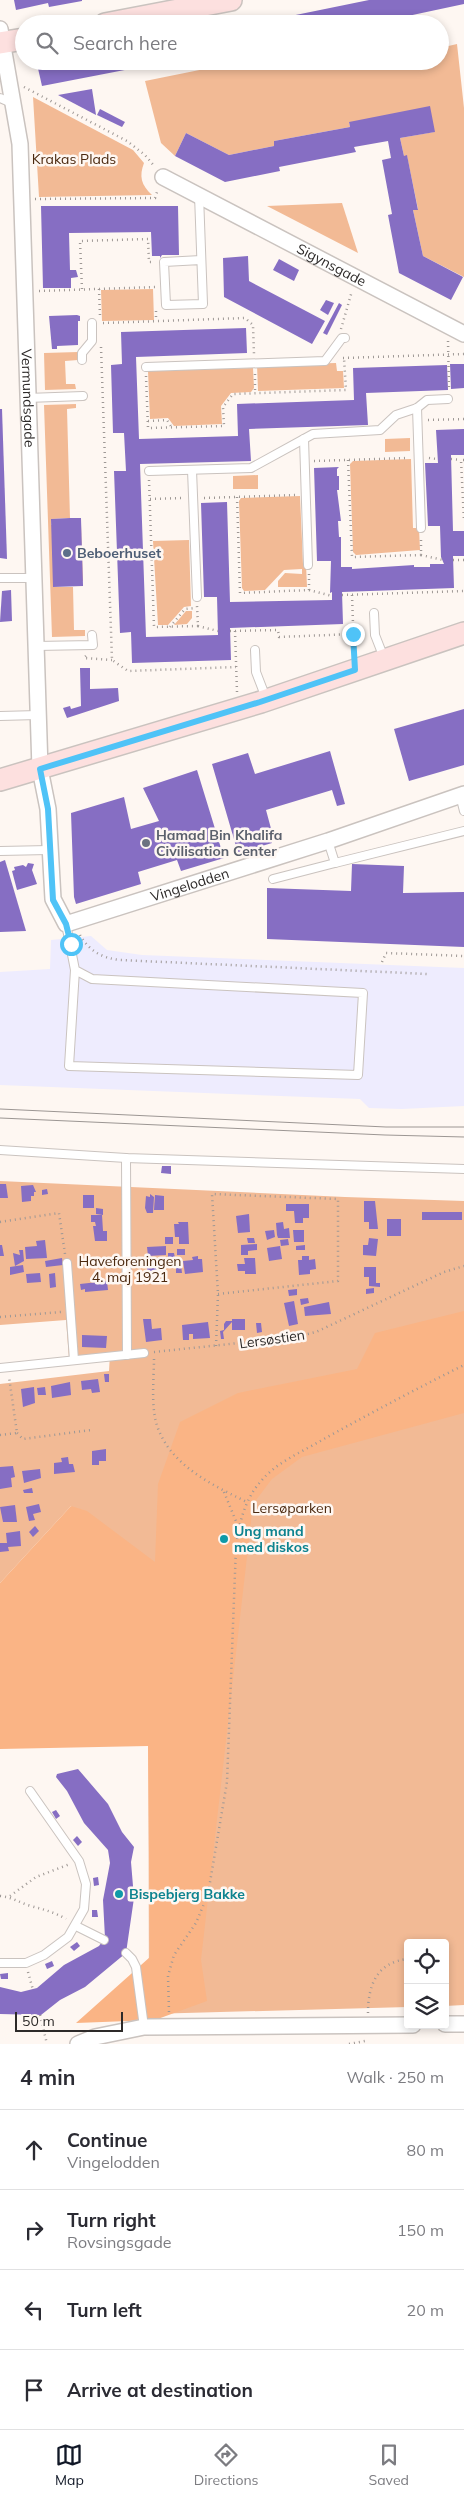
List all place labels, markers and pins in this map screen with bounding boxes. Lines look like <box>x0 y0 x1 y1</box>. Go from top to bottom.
place label: Beboerhuset <box>77 544 162 562</box>
marker: Beboerhuset <box>61 547 73 559</box>
place label: Hamad Bin Khalifa Civilisation Center <box>156 826 282 860</box>
marker: Hamad Bin Khalifa Civilisation Center <box>140 837 152 849</box>
place label: Ung mand med diskos <box>234 1522 309 1556</box>
marker: Ung mand med diskos <box>218 1533 230 1545</box>
place label: Bispebjerg Bakke <box>129 1885 245 1903</box>
marker: Bispebjerg Bakke <box>113 1888 125 1900</box>

